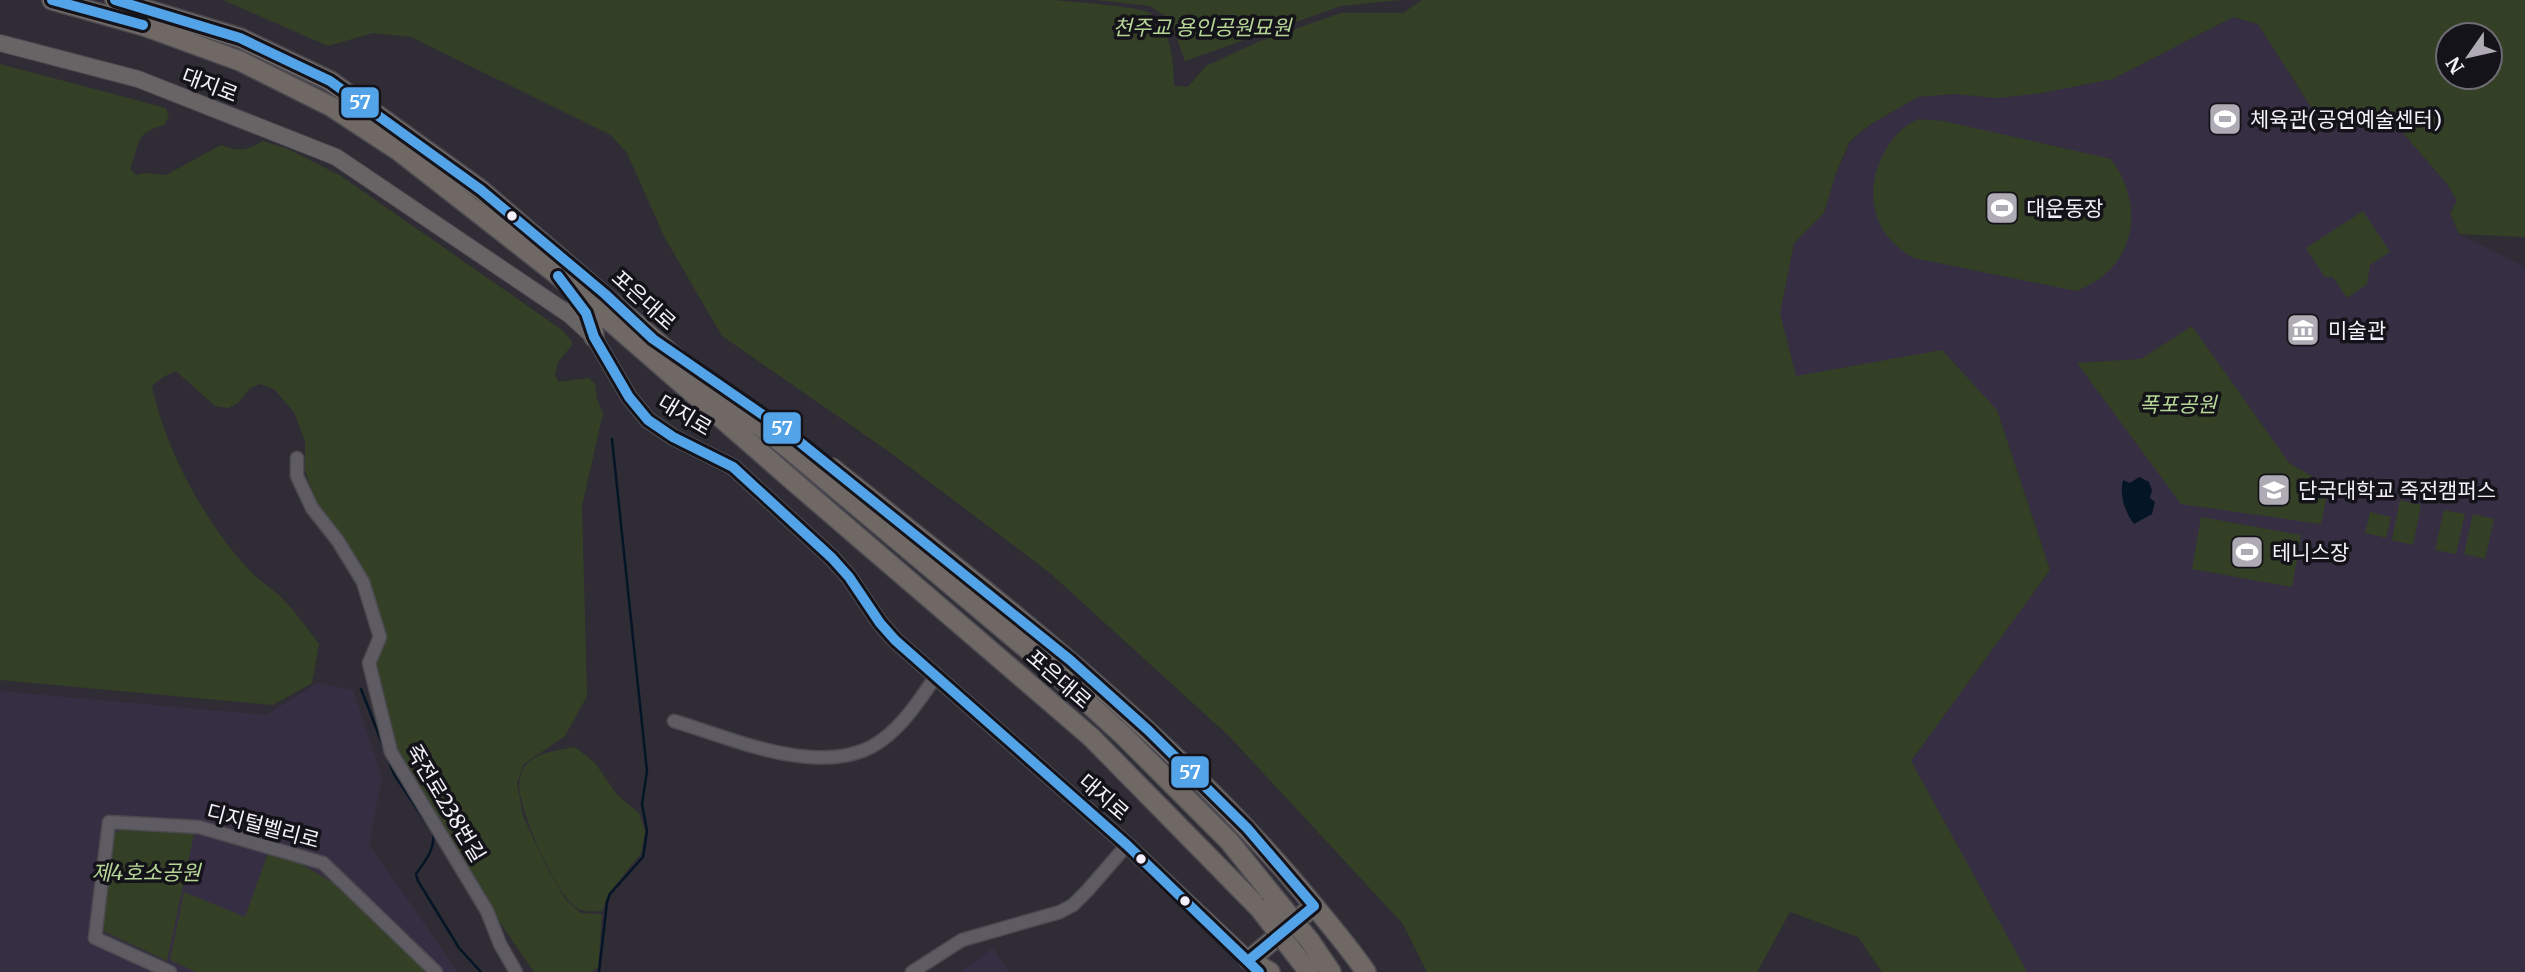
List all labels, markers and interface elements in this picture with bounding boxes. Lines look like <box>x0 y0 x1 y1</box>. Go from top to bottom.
park label: 천주교 용인공원묘원 <box>1113 14 1293 41</box>
north arrow <box>2434 21 2504 91</box>
text: N <box>2441 53 2469 78</box>
street label: 대지로 <box>178 62 242 108</box>
line badge: 57 <box>340 86 380 119</box>
text: 57 <box>349 90 371 114</box>
sports icon: 체육관(공연예술센터) <box>2206 100 2244 138</box>
place label: 체육관(공연예술센터) <box>2250 106 2442 133</box>
sports icon: 대운동장 <box>1983 189 2021 227</box>
place label: 대운동장 <box>2026 195 2103 222</box>
unlabelled marker <box>505 209 519 223</box>
street label: 포은대로 <box>606 264 682 336</box>
museum icon: 미술관 <box>2284 311 2322 349</box>
place label: 미술관 <box>2328 317 2386 344</box>
street label: 대지로 <box>653 389 717 441</box>
park label: 폭포공원 <box>2139 391 2218 418</box>
line badge: 57 <box>762 411 802 445</box>
text: 57 <box>771 416 793 440</box>
school or university icon: 단국대학교 죽전캠퍼스 <box>2255 471 2293 509</box>
place label: 단국대학교 죽전캠퍼스 <box>2298 477 2496 504</box>
sports icon: 테니스장 <box>2228 533 2266 571</box>
place label: 테니스장 <box>2272 539 2349 566</box>
street label: 포은대로 <box>1021 643 1097 715</box>
street label: 죽전로238번길 <box>400 739 492 867</box>
line badge: 57 <box>1170 755 1210 789</box>
text: 57 <box>1179 760 1201 784</box>
street label: 대지로 <box>1073 768 1135 826</box>
street label: 디지털벨리로 <box>204 798 322 854</box>
unlabelled marker <box>1134 852 1148 866</box>
park label: 제4호소공원 <box>91 859 202 886</box>
unlabelled marker <box>1178 894 1192 908</box>

